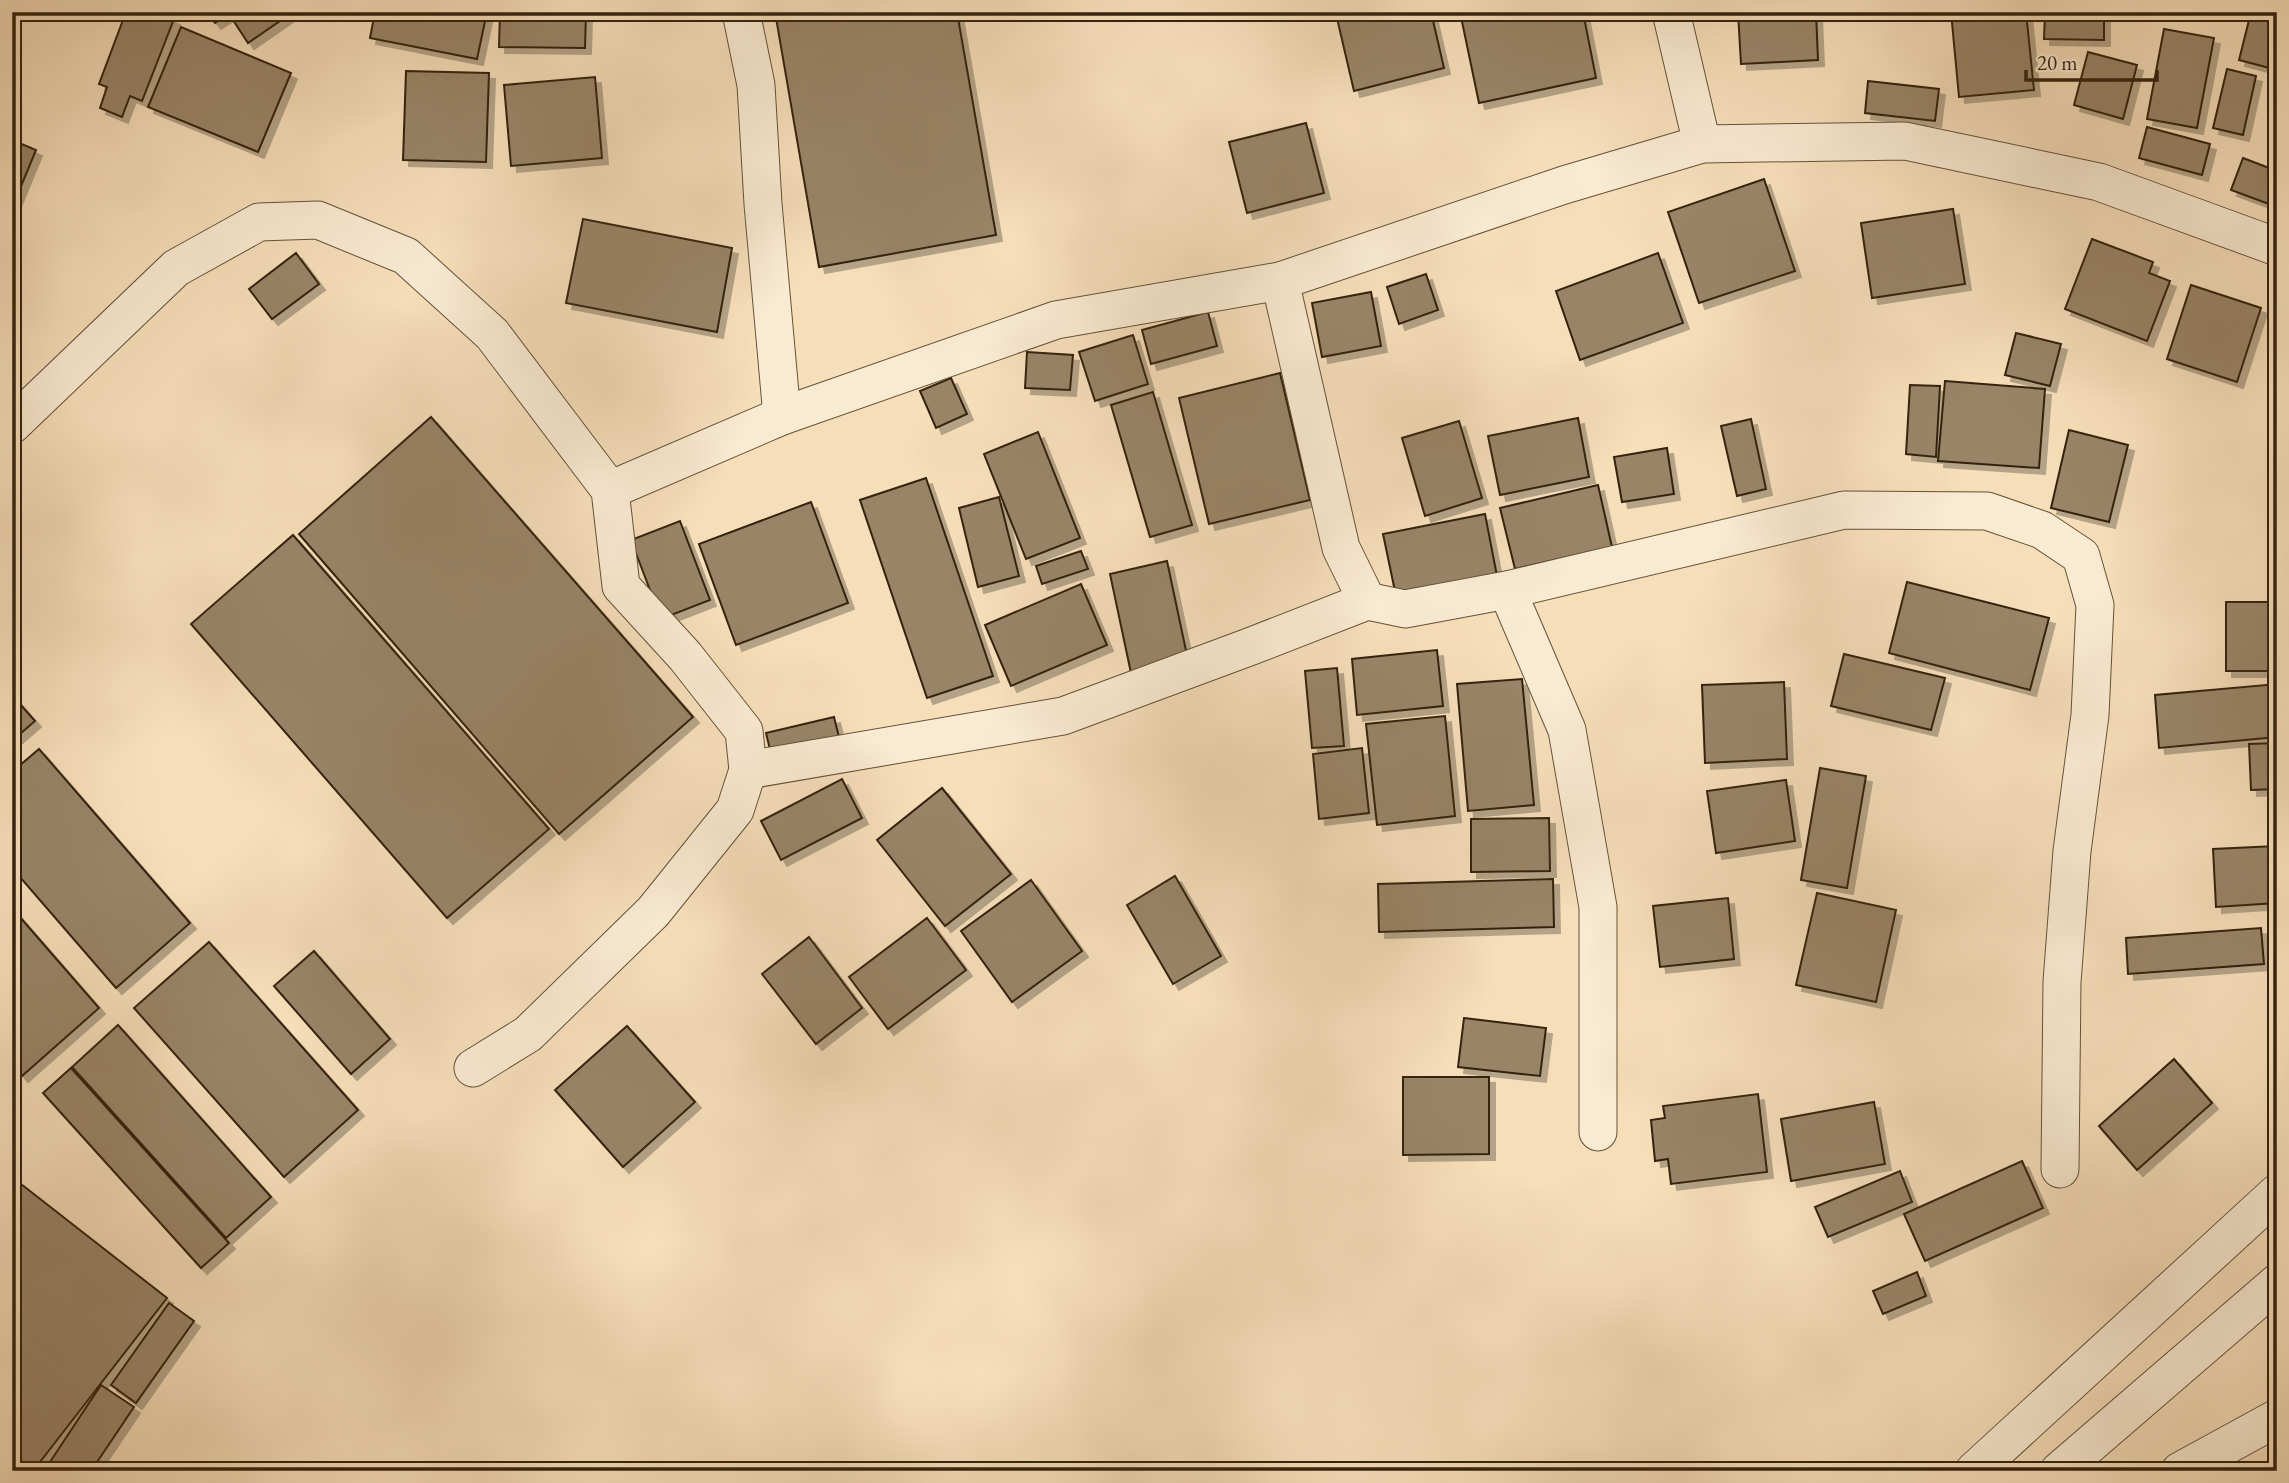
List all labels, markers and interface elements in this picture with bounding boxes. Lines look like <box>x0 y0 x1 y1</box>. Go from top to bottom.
scale bar <box>2026 38 2158 82</box>
text: 20 m <box>2037 49 2078 76</box>

